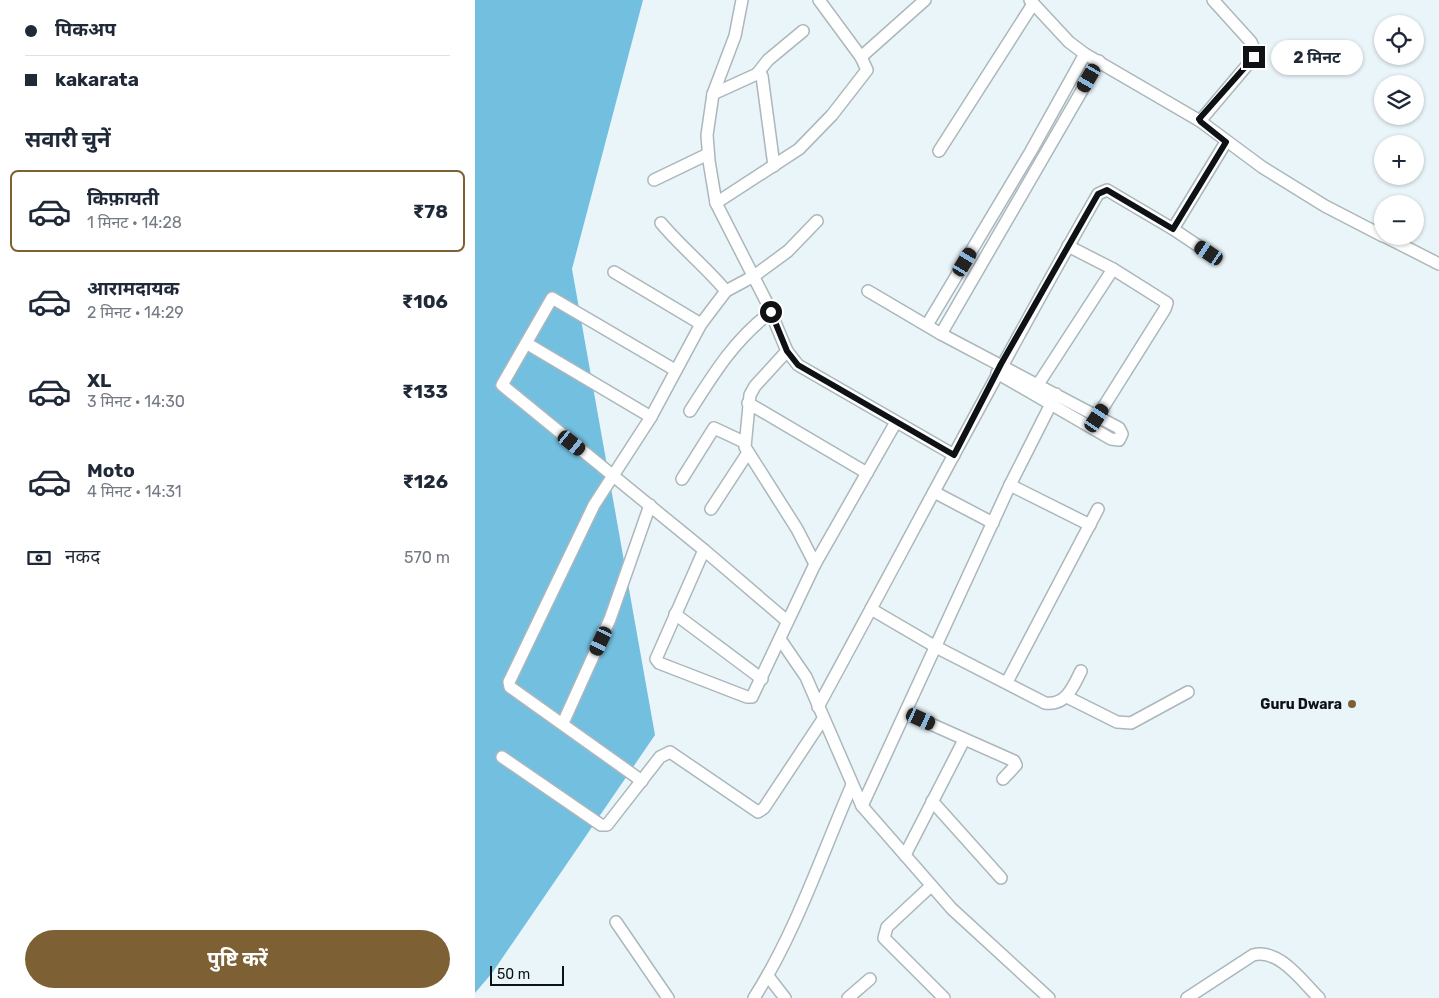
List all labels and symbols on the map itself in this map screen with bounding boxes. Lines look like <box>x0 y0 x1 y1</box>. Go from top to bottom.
callout: 2 मिनट <box>1271 40 1364 74</box>
route end <box>1243 46 1265 68</box>
car <box>1075 61 1102 95</box>
car <box>1192 238 1225 268</box>
car <box>950 245 979 279</box>
route start <box>760 301 782 323</box>
car <box>1082 401 1111 435</box>
car <box>555 428 588 458</box>
car <box>587 624 614 658</box>
place label: Guru Dwara <box>1260 696 1342 713</box>
marker: Guru Dwara <box>1346 698 1358 710</box>
car <box>904 706 937 732</box>
scale bar <box>490 963 564 986</box>

